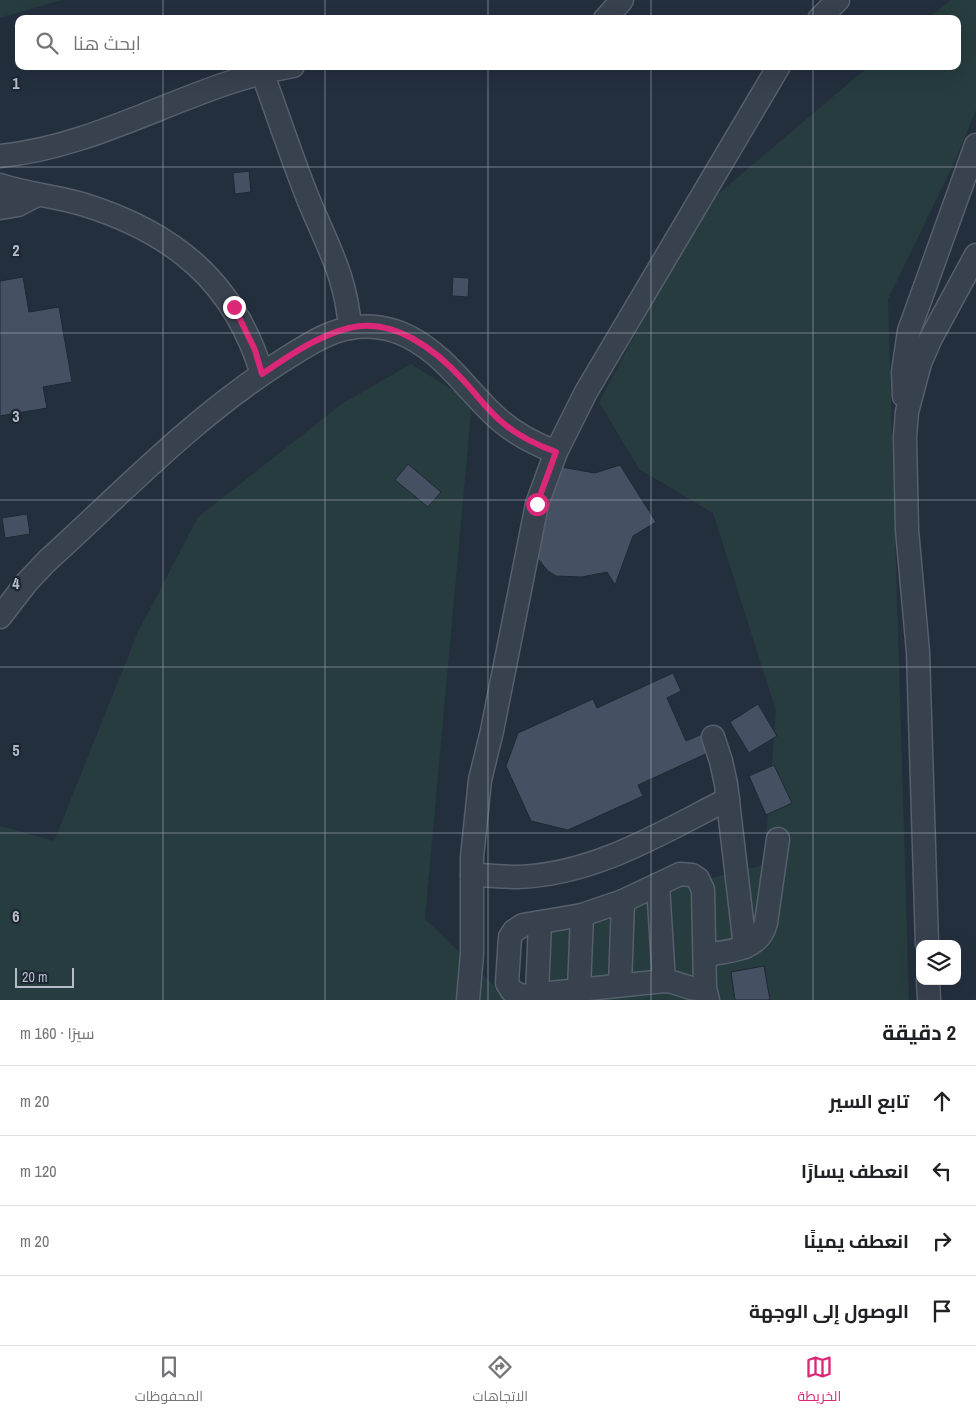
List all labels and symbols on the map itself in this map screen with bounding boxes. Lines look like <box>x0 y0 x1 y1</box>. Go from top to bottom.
text: 1 <box>12 72 20 94</box>
text: 2 <box>12 239 20 261</box>
route end <box>223 296 246 319</box>
text: 3 <box>12 405 20 427</box>
route start <box>526 493 549 516</box>
text: 4 <box>12 572 20 594</box>
text: 5 <box>12 739 20 761</box>
text: 6 <box>12 905 20 927</box>
scale bar <box>15 965 74 988</box>

